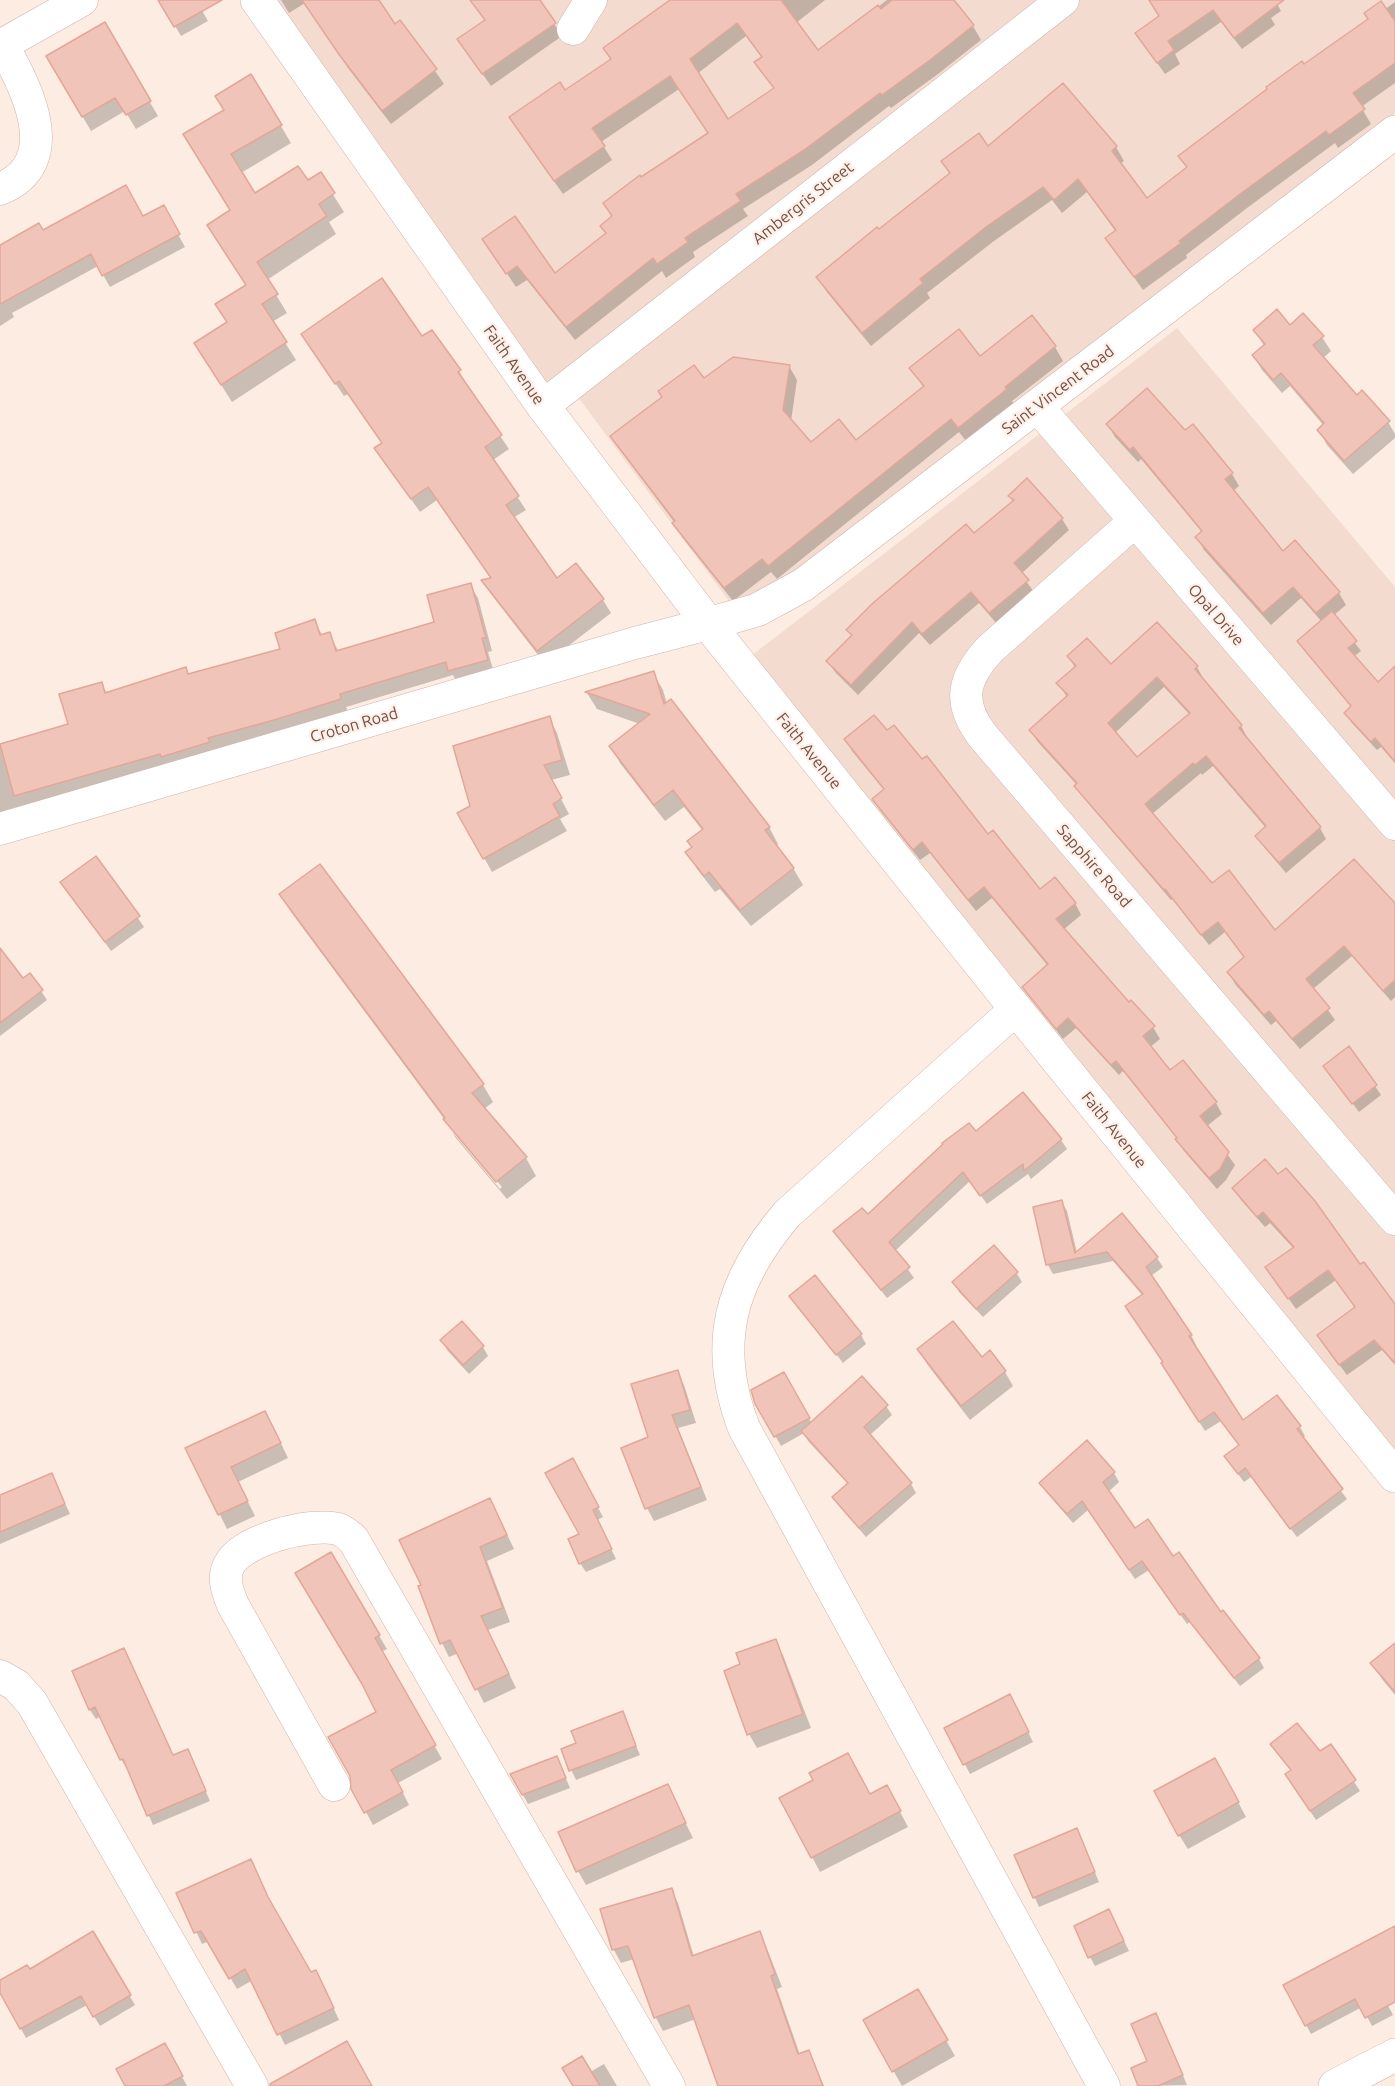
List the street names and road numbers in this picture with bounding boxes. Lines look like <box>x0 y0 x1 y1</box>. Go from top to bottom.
street label: Ambergris Street <box>749 158 857 248</box>
street label: Faith Avenue <box>479 321 549 409</box>
street label: Saint Vincent Road <box>998 342 1118 438</box>
street label: Opal Drive <box>1184 580 1248 650</box>
street label: Croton Road <box>308 703 400 747</box>
street label: Faith Avenue <box>772 709 846 793</box>
street label: Sapphire Road <box>1053 821 1135 911</box>
street label: Faith Avenue <box>1077 1088 1151 1172</box>

